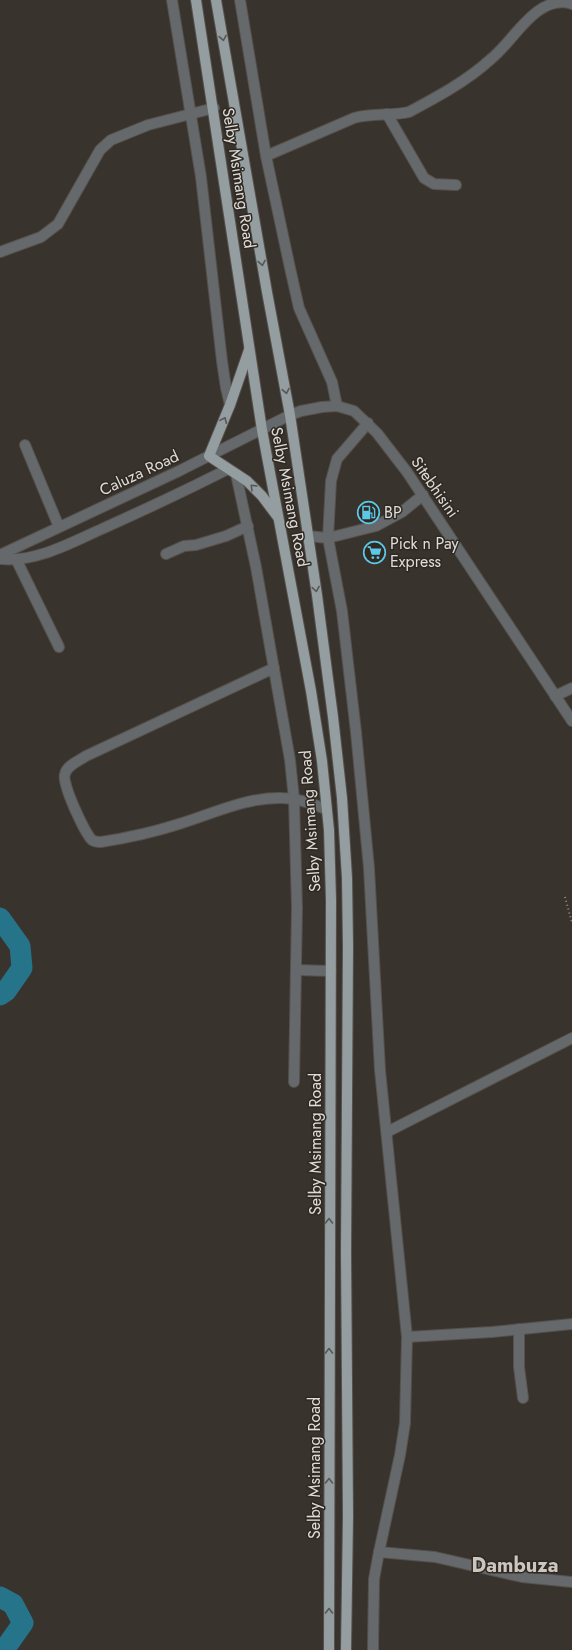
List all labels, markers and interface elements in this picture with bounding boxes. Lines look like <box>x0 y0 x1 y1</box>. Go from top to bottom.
one-way arrow <box>218 35 226 42</box>
street label: Selby Msimang Road <box>217 106 261 250</box>
one-way arrow <box>257 260 265 266</box>
one-way arrow <box>281 388 289 394</box>
one-way arrow <box>219 416 227 424</box>
street label: Selby Msimang Road <box>265 425 315 569</box>
street label: Caluza Road <box>96 445 182 501</box>
street label: Sitebhisini <box>406 452 464 522</box>
one-way arrow <box>251 484 258 492</box>
fuel station icon: BP <box>356 499 382 525</box>
place label: BP <box>384 501 402 524</box>
place label: Pick n Pay Express <box>390 532 460 573</box>
supermarket icon: Pick n Pay Express <box>361 539 387 565</box>
one-way arrow <box>311 585 320 592</box>
street label: Selby Msimang Road <box>294 749 326 893</box>
street label: Selby Msimang Road <box>304 1073 327 1215</box>
one-way arrow <box>325 1218 333 1224</box>
one-way arrow <box>325 1348 333 1354</box>
street label: Selby Msimang Road <box>303 1397 326 1539</box>
one-way arrow <box>325 1478 333 1484</box>
district label: Dambuza <box>472 1551 558 1580</box>
one-way arrow <box>325 1608 333 1614</box>

